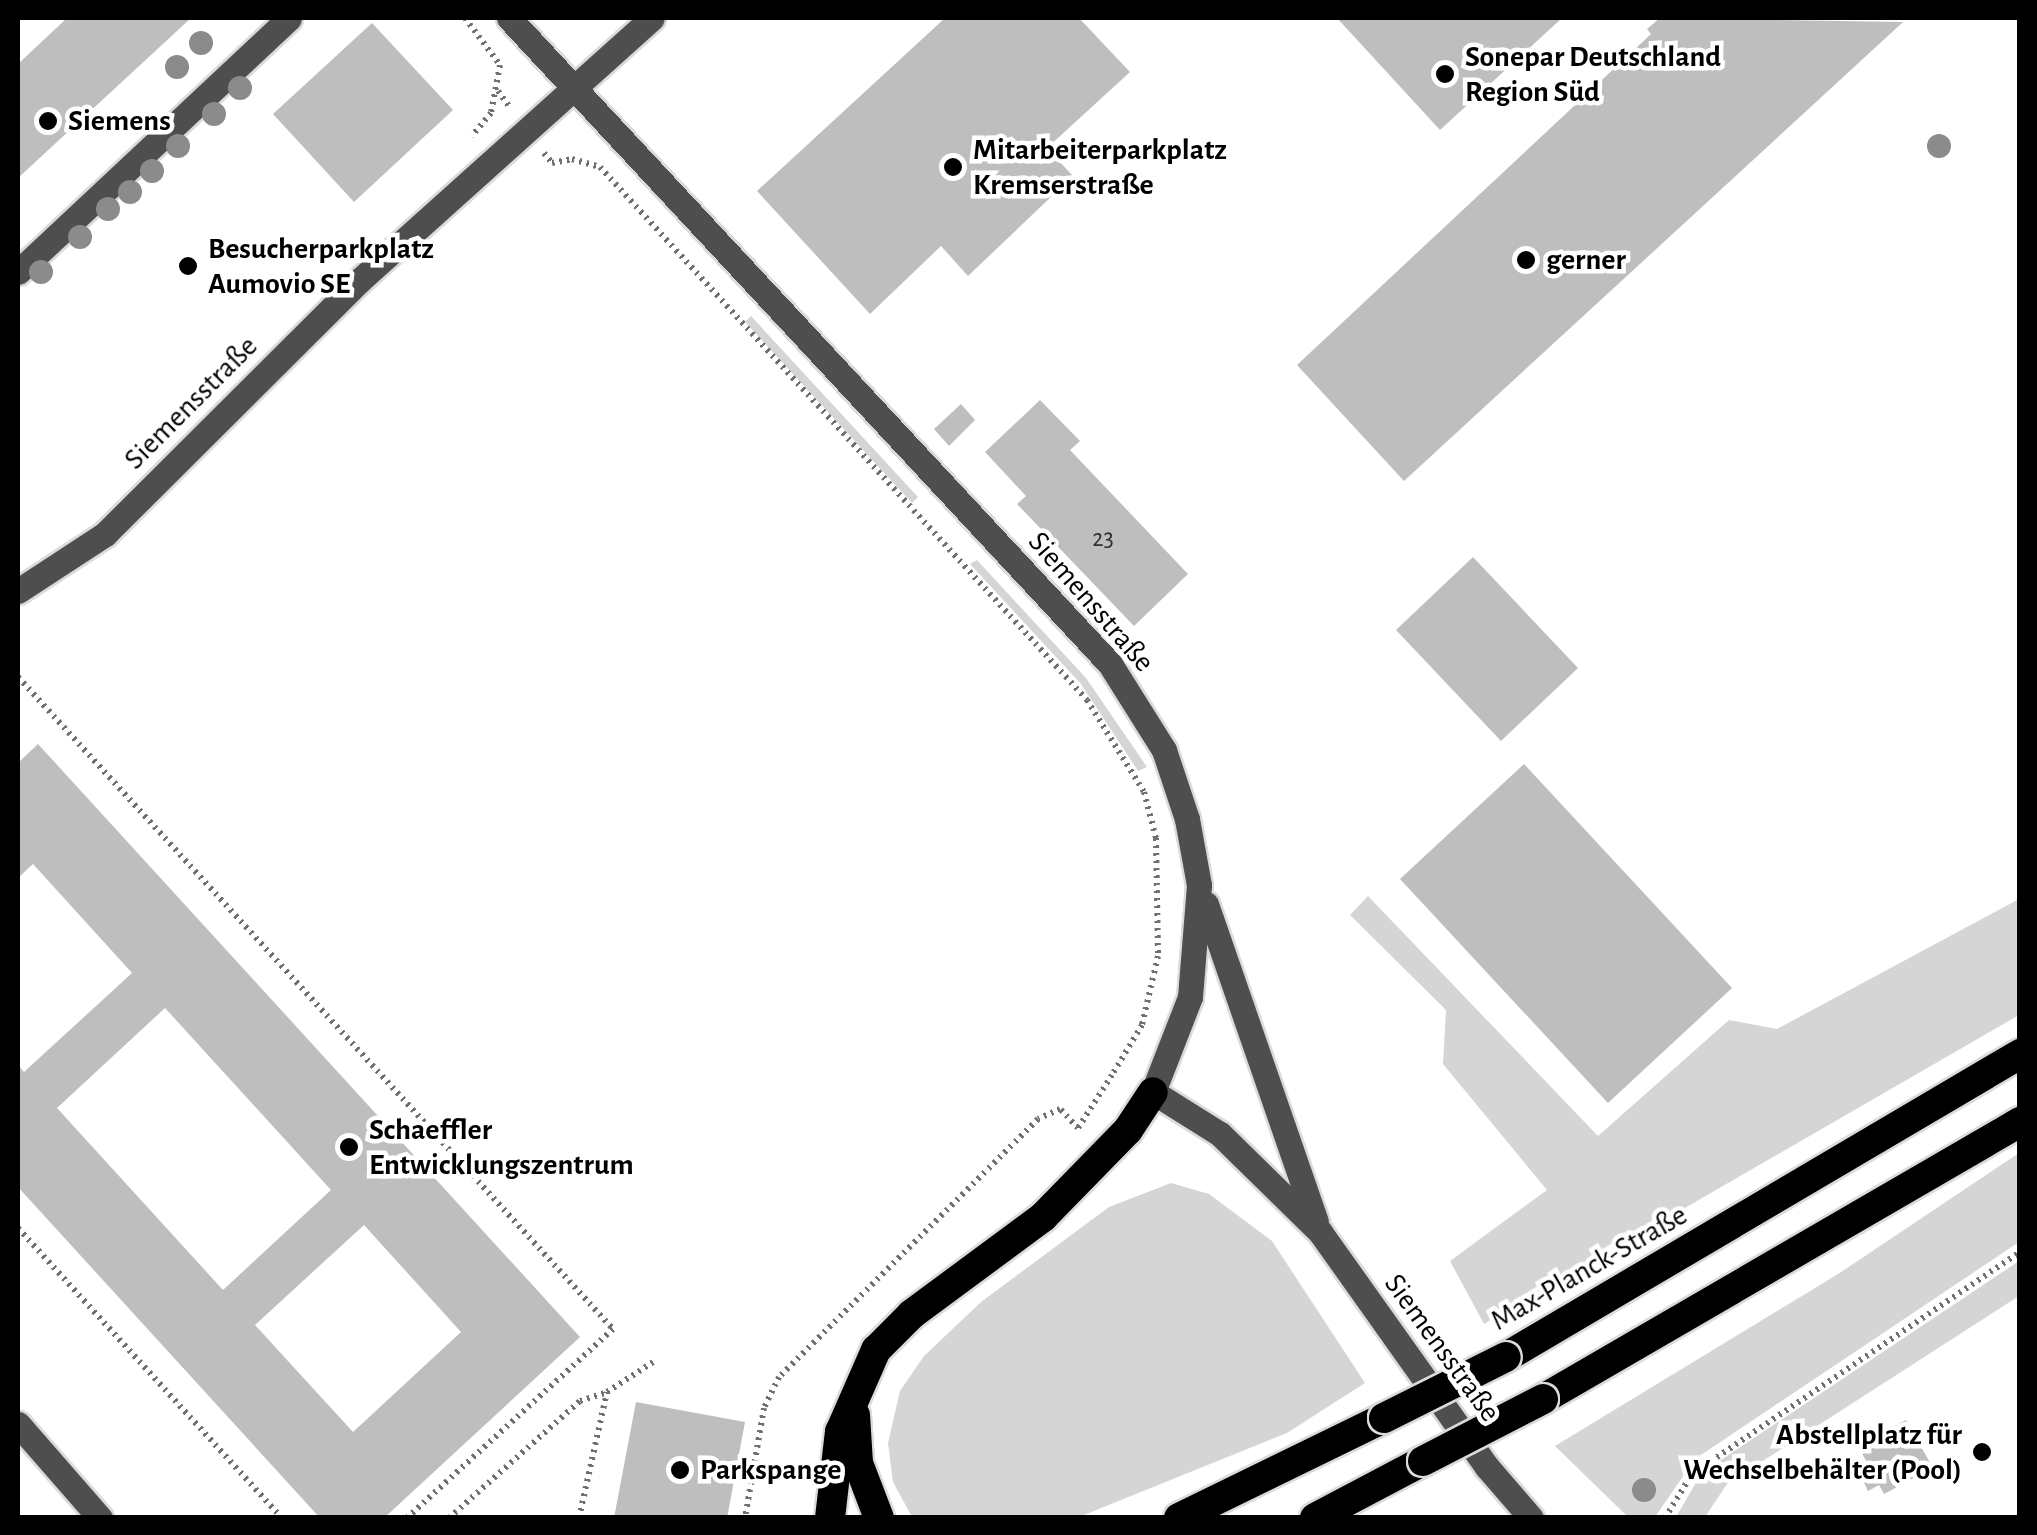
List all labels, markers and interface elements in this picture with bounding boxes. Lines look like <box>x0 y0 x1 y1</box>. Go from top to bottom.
place label: Sonepar Deutschland Region Süd <box>1465 39 1721 110</box>
marker: Sonepar Deutschland Region Süd <box>1434 63 1456 85</box>
place label: Siemens <box>68 103 171 139</box>
marker: Siemens <box>37 110 59 132</box>
place label: Mitarbeiterparkplatz Kremserstraße <box>973 132 1227 202</box>
marker: Mitarbeiterparkplatz Kremserstraße <box>942 156 964 178</box>
place label: Besucherparkplatz Aumovio SE <box>208 231 434 302</box>
place label: gerner <box>1546 242 1626 278</box>
marker: gerner <box>1515 249 1537 271</box>
marker: Besucherparkplatz Aumovio SE <box>177 255 199 277</box>
street label: Siemensstraße <box>117 329 265 477</box>
house number: 23 <box>1092 524 1114 554</box>
street label: Siemensstraße <box>1020 525 1162 679</box>
place label: Schaeffler Entwicklungszentrum <box>369 1112 634 1182</box>
marker: Schaeffler Entwicklungszentrum <box>338 1136 360 1158</box>
street label: Max-Planck-Straße <box>1484 1197 1694 1339</box>
street label: Siemensstraße <box>1376 1267 1508 1429</box>
place label: Abstellplatz für Wechselbehälter (Pool) <box>1683 1417 1962 1488</box>
marker: Abstellplatz für Wechselbehälter (Pool) <box>1971 1441 1993 1463</box>
place label: Parkspange <box>700 1452 841 1488</box>
marker: Parkspange <box>669 1459 691 1481</box>

